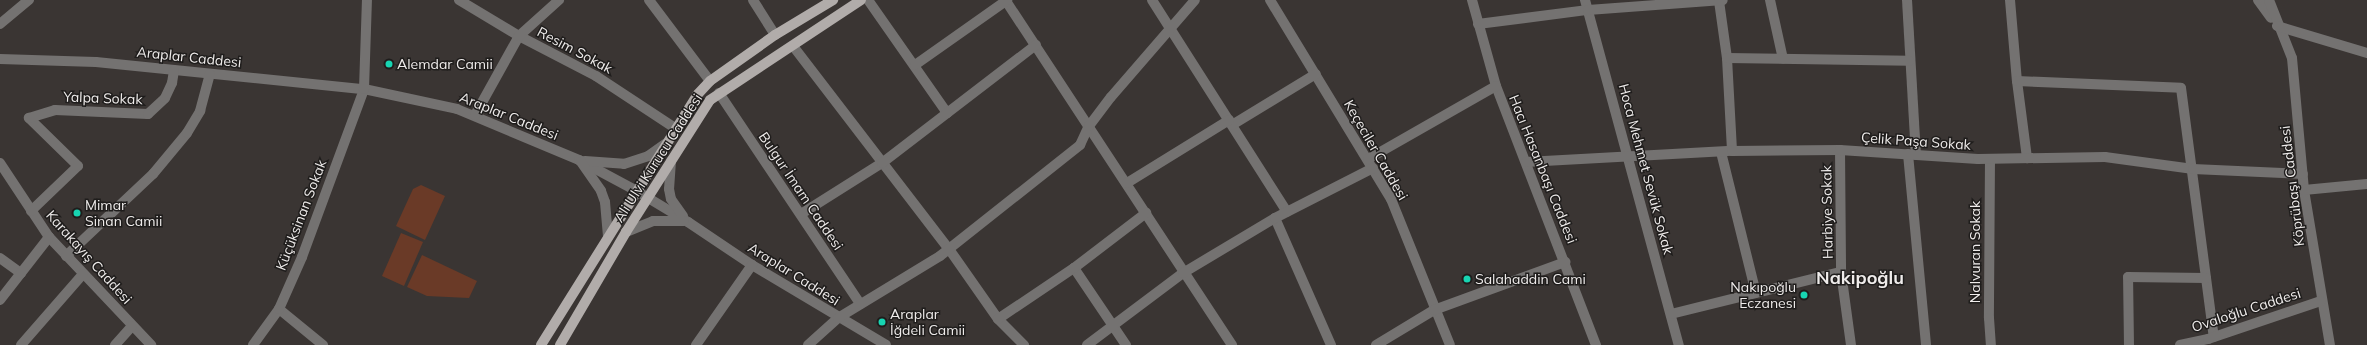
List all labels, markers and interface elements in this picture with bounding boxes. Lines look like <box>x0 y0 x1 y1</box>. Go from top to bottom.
street label: Resim Sokak <box>534 23 616 77</box>
street label: Araplar Caddesi <box>136 43 242 71</box>
place label: Alemdar Camii <box>397 56 493 72</box>
marker: Alemdar Camii <box>384 59 394 69</box>
street label: Hoca Mehmet Sevük Sokak <box>1615 82 1677 256</box>
street label: Yalpa Sokak <box>63 88 143 108</box>
street label: Araplar Caddesi <box>457 89 561 143</box>
street label: Ali Ulvi Kurucu Caddesi <box>610 91 706 225</box>
street label: Hacı Hasanbaşı Caddesi <box>1505 92 1581 246</box>
street label: Keçeciler Caddesi <box>1340 97 1412 203</box>
street label: Köprübaşı Caddesi <box>2276 125 2308 247</box>
street label: Bulgur İmam Caddesi <box>755 129 847 253</box>
street label: Çelik Paşa Sokak <box>1861 129 1971 153</box>
street label: Küçüksinan Sokak <box>272 157 330 273</box>
street label: Harbiye Sokak <box>1818 165 1836 259</box>
place label: Mimar Sinan Camii <box>85 197 162 230</box>
street label: Nalvuran Sokak <box>1967 201 1983 303</box>
street label: Karakayış Caddesi <box>43 207 135 307</box>
marker: Mimar Sinan Camii <box>72 208 82 218</box>
street label: Araplar Caddesi <box>745 239 843 309</box>
district label: Nakipoğlu <box>1816 267 1904 289</box>
place label: Salahaddin Cami <box>1475 271 1586 287</box>
marker: Salahaddin Cami <box>1462 274 1472 284</box>
place label: Nakıpoğlu Eczanesi <box>1730 279 1796 312</box>
street label: Ovaloğlu Caddesi <box>2189 284 2303 336</box>
marker: Nakıpoğlu Eczanesi <box>1799 290 1809 300</box>
place label: Araplar İğdeli Camii <box>890 306 965 338</box>
marker: Araplar İğdeli Camii <box>877 317 887 327</box>

